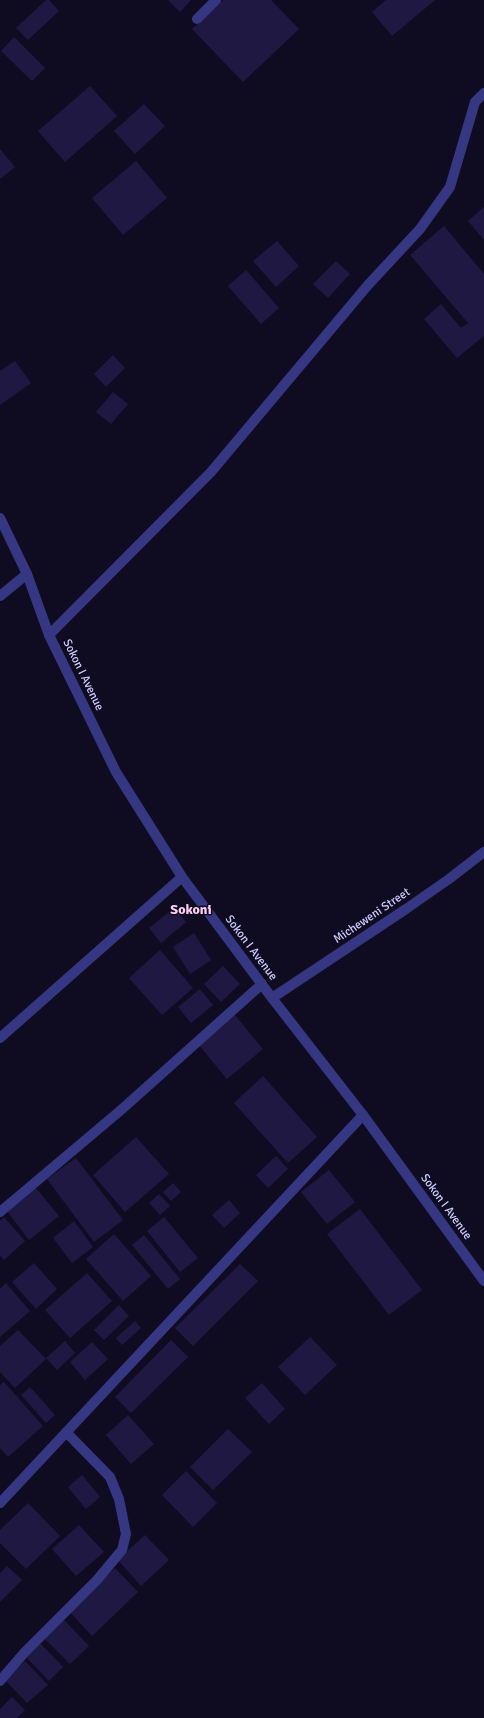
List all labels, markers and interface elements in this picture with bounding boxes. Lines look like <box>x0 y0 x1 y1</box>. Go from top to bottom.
street label: Sokon I Avenue <box>59 637 107 713</box>
street label: Micheweni Street <box>331 885 413 947</box>
district label: Sokoni <box>170 902 212 918</box>
street label: Sokon I Avenue <box>222 913 280 983</box>
street label: Sokon I Avenue <box>417 1171 475 1243</box>

